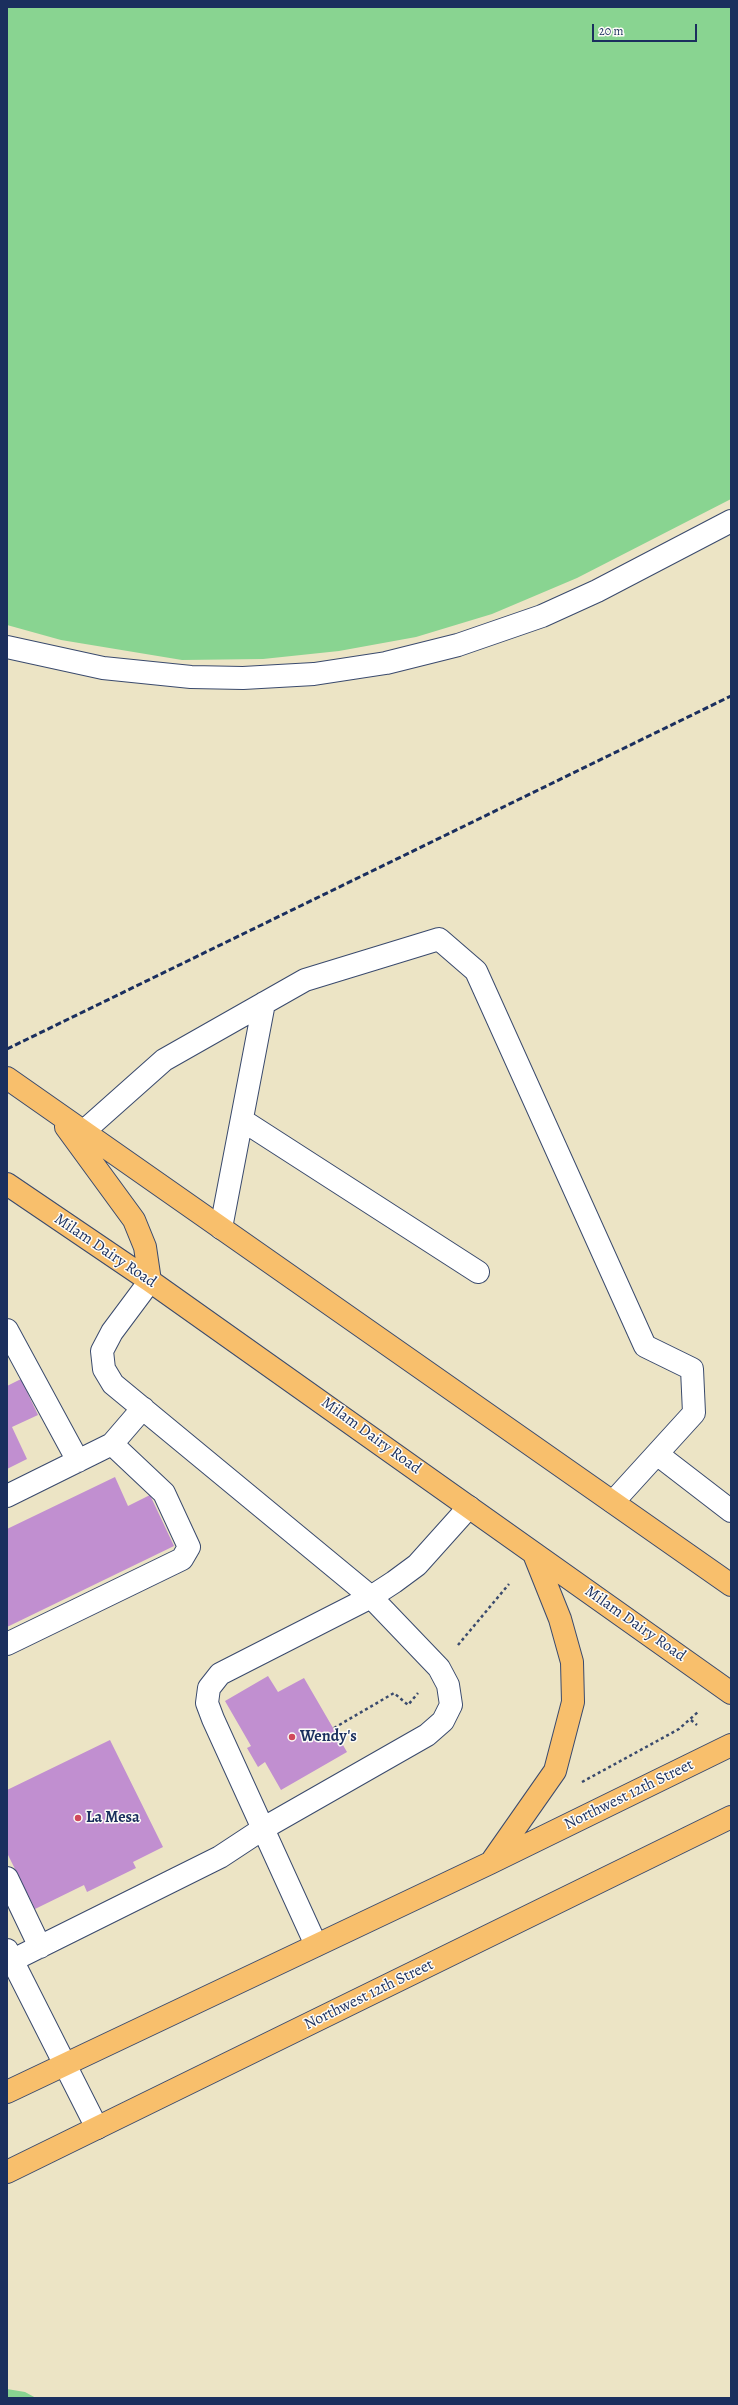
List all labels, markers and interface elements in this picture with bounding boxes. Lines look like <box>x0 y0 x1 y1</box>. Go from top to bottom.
scale bar <box>594 16 699 42</box>
text: 20 m <box>599 23 623 39</box>
street label: Milam Dairy Road <box>50 1210 160 1292</box>
street label: Milam Dairy Road <box>317 1393 425 1479</box>
street label: Milam Dairy Road <box>581 1582 689 1666</box>
place label: Wendy's <box>300 1727 357 1747</box>
marker: Wendy's <box>287 1732 297 1742</box>
street label: Northwest 12th Street <box>561 1755 697 1835</box>
place label: La Mesa <box>86 1808 140 1828</box>
marker: La Mesa <box>73 1813 83 1823</box>
street label: Northwest 12th Street <box>301 1955 437 2035</box>

